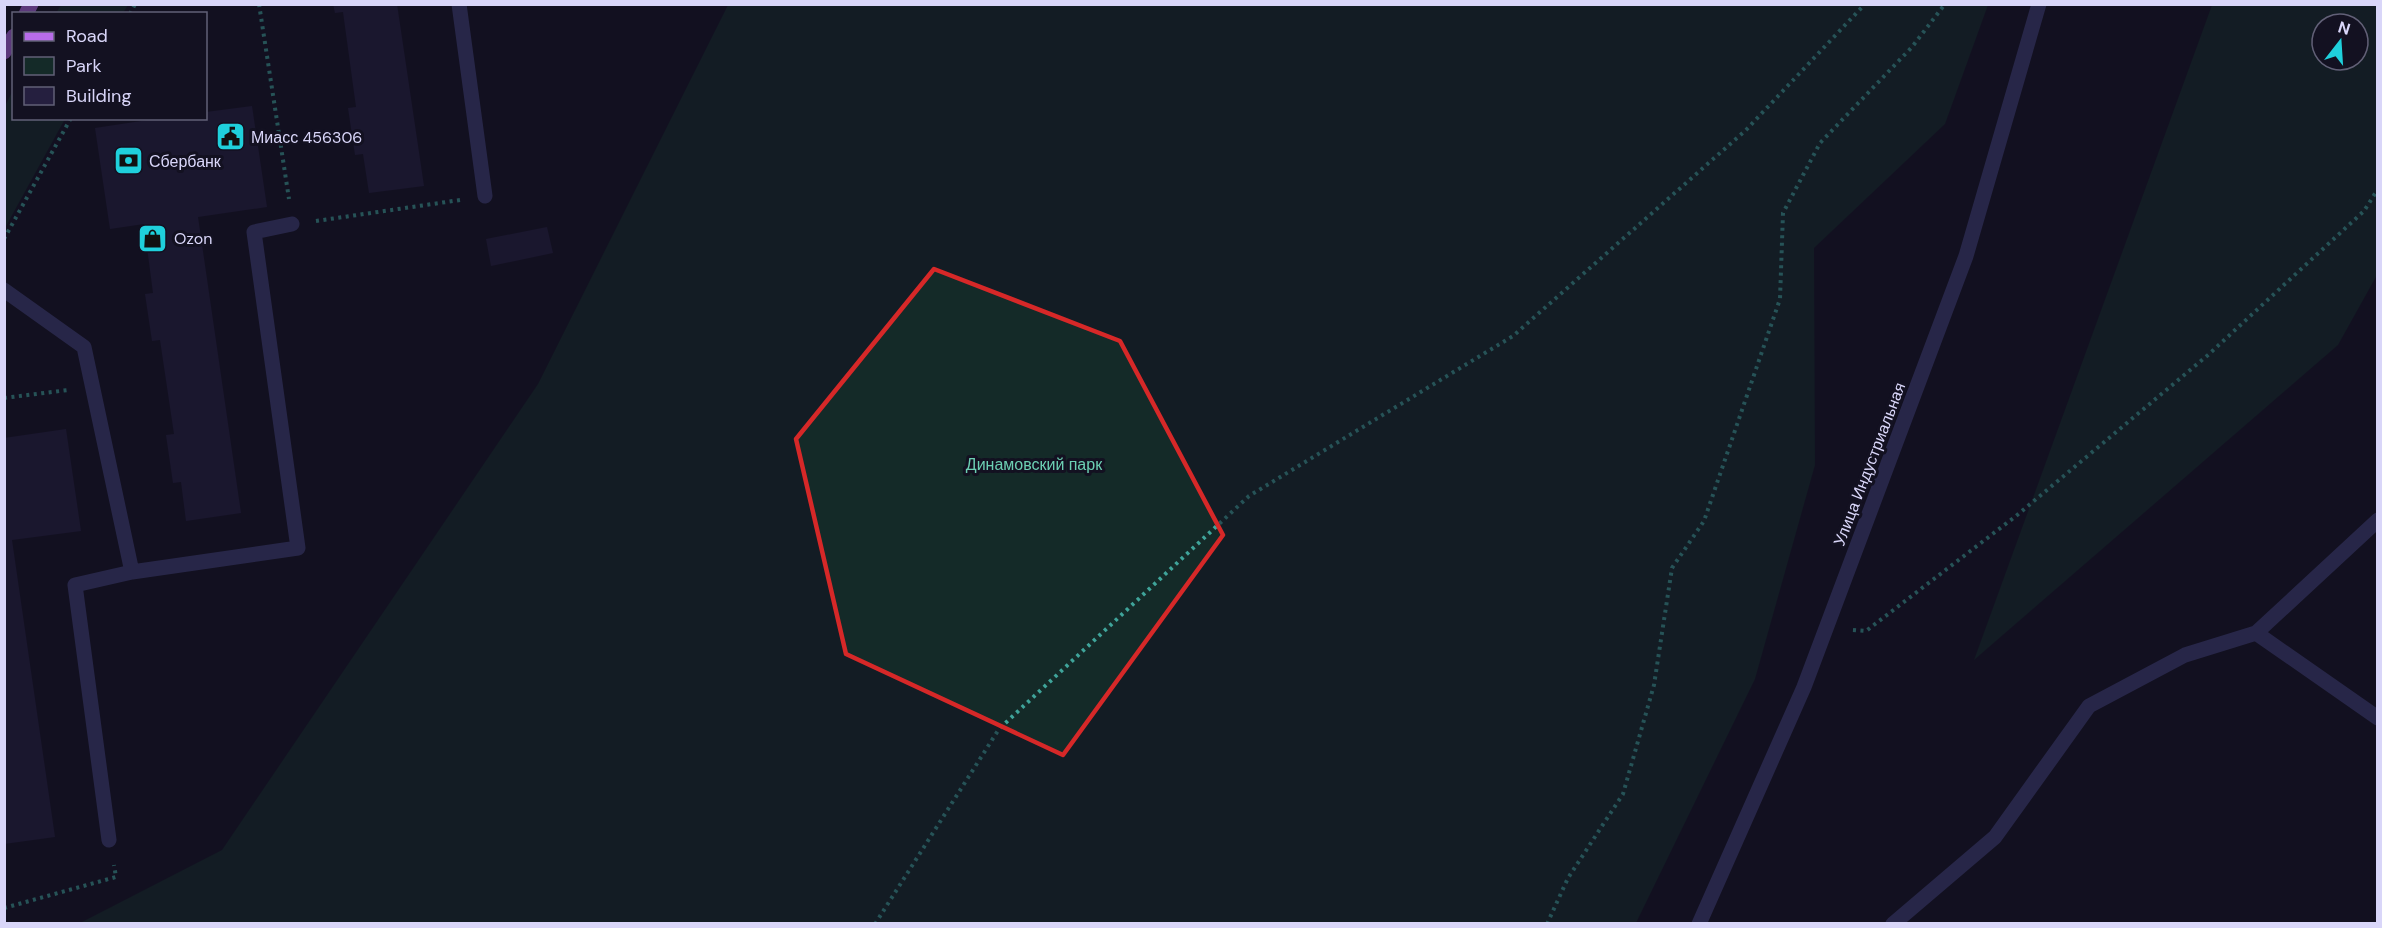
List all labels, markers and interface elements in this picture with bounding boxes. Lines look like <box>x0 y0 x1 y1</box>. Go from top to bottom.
legend <box>12 12 207 120</box>
north arrow <box>2310 12 2370 72</box>
text: N <box>2336 16 2353 40</box>
text: Road <box>66 24 108 48</box>
text: Park <box>66 54 102 78</box>
text: Building <box>66 84 131 108</box>
public building icon: Миасс 456306 <box>214 121 246 153</box>
place label: Миасс 456306 <box>251 127 362 148</box>
bank icon: Сбербанк <box>112 145 144 177</box>
place label: Сбербанк <box>149 151 222 172</box>
shop icon: Ozon <box>137 222 169 254</box>
place label: Ozon <box>174 228 212 249</box>
street label: Улица Индустриальная <box>1829 380 1910 549</box>
park label: Динамовский парк <box>966 454 1103 475</box>

